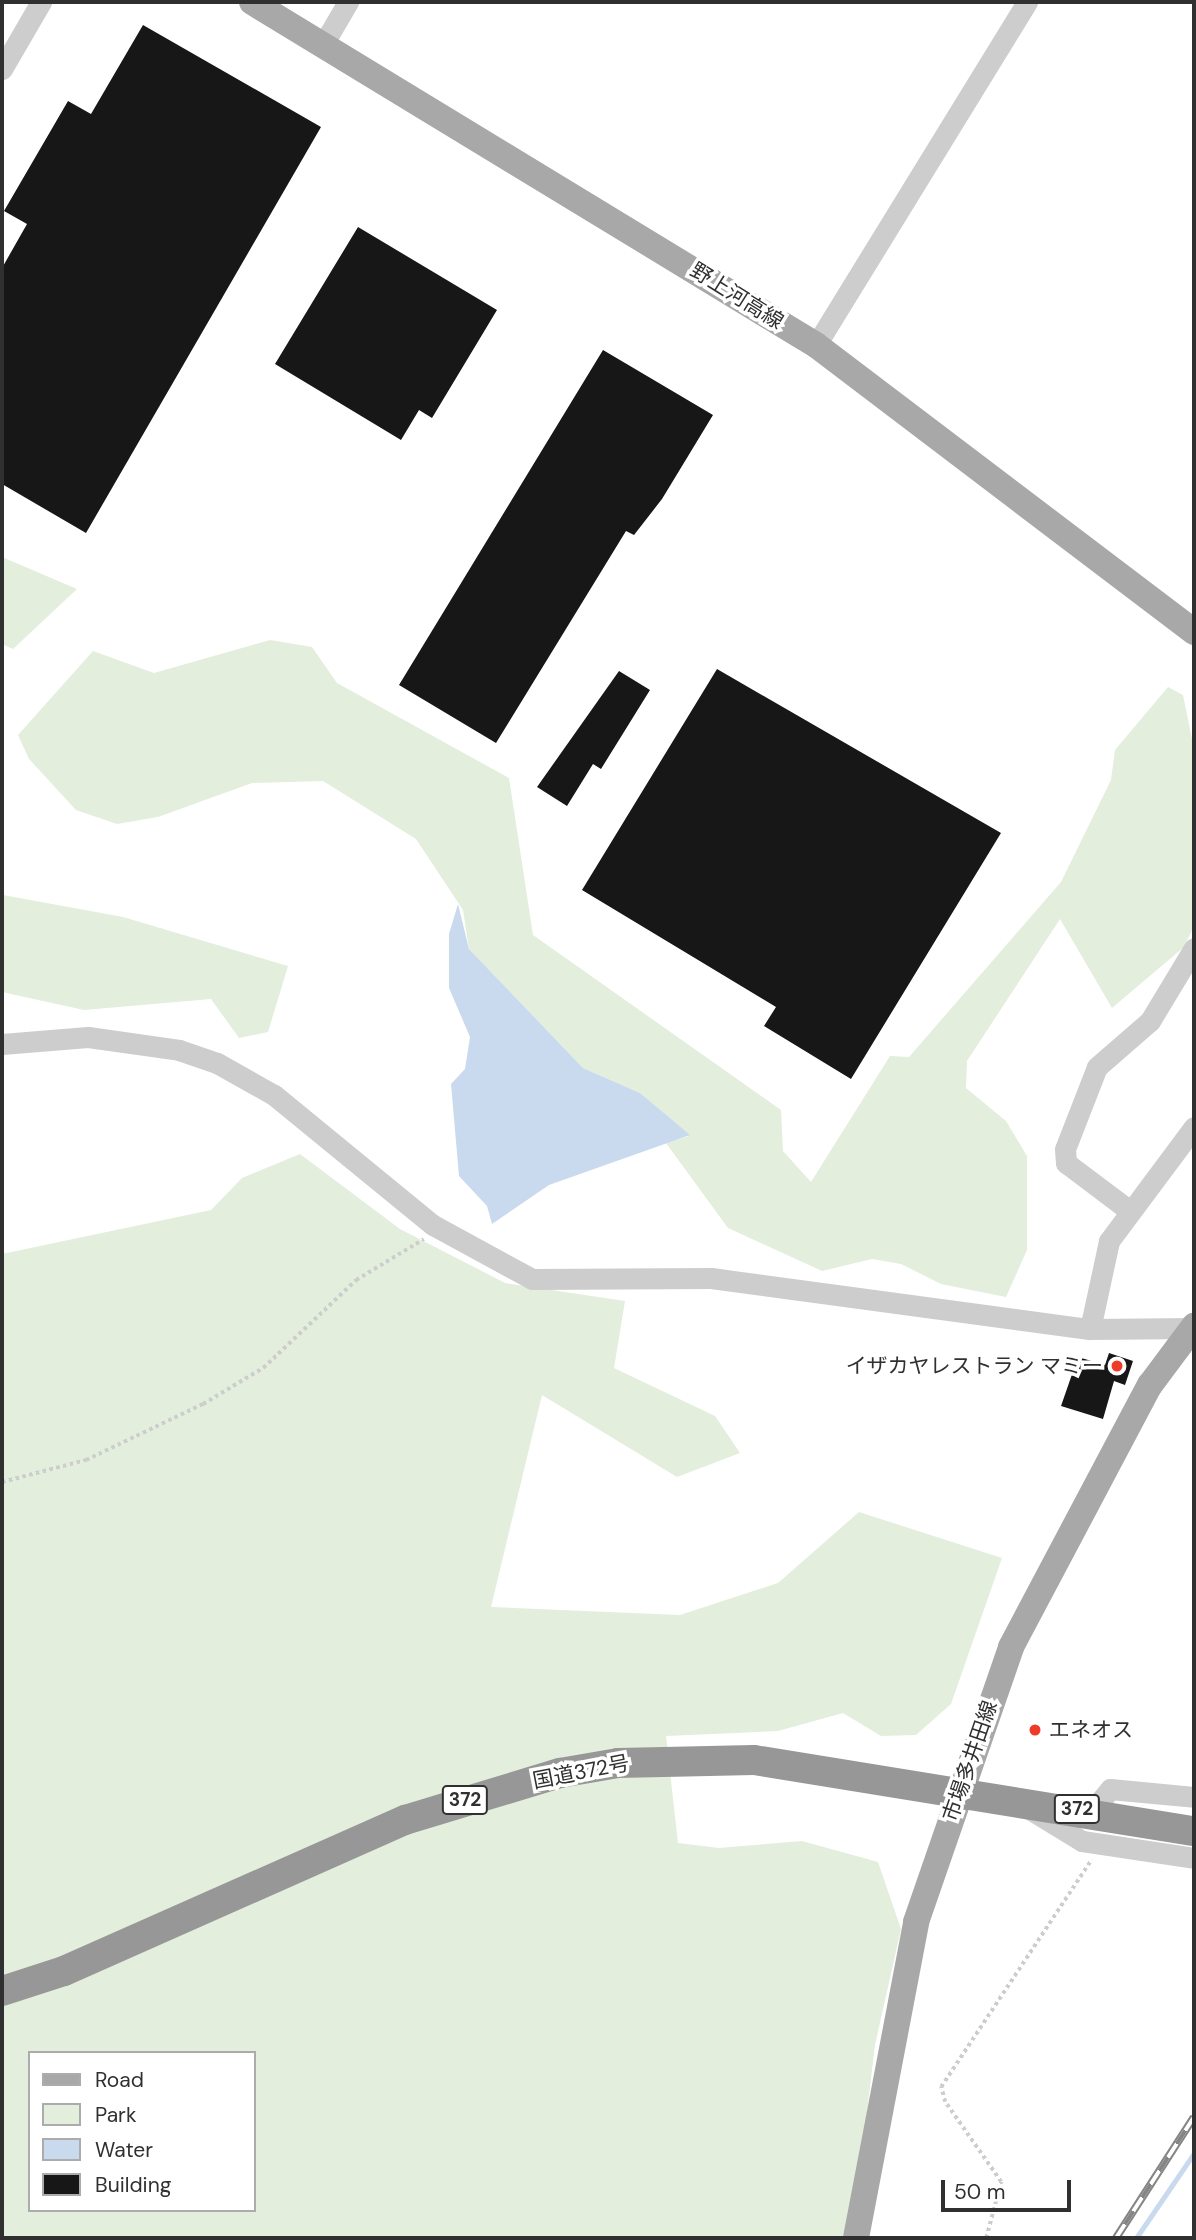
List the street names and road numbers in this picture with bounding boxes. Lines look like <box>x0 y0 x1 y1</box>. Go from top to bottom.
street label: 野上河高線 <box>686 257 788 335</box>
street label: 市場多井田線 <box>938 1697 1002 1825</box>
street label: 国道372号 <box>531 1750 631 1794</box>
road number: 372 <box>440 1784 490 1816</box>
road number: 372 <box>1052 1794 1102 1825</box>

